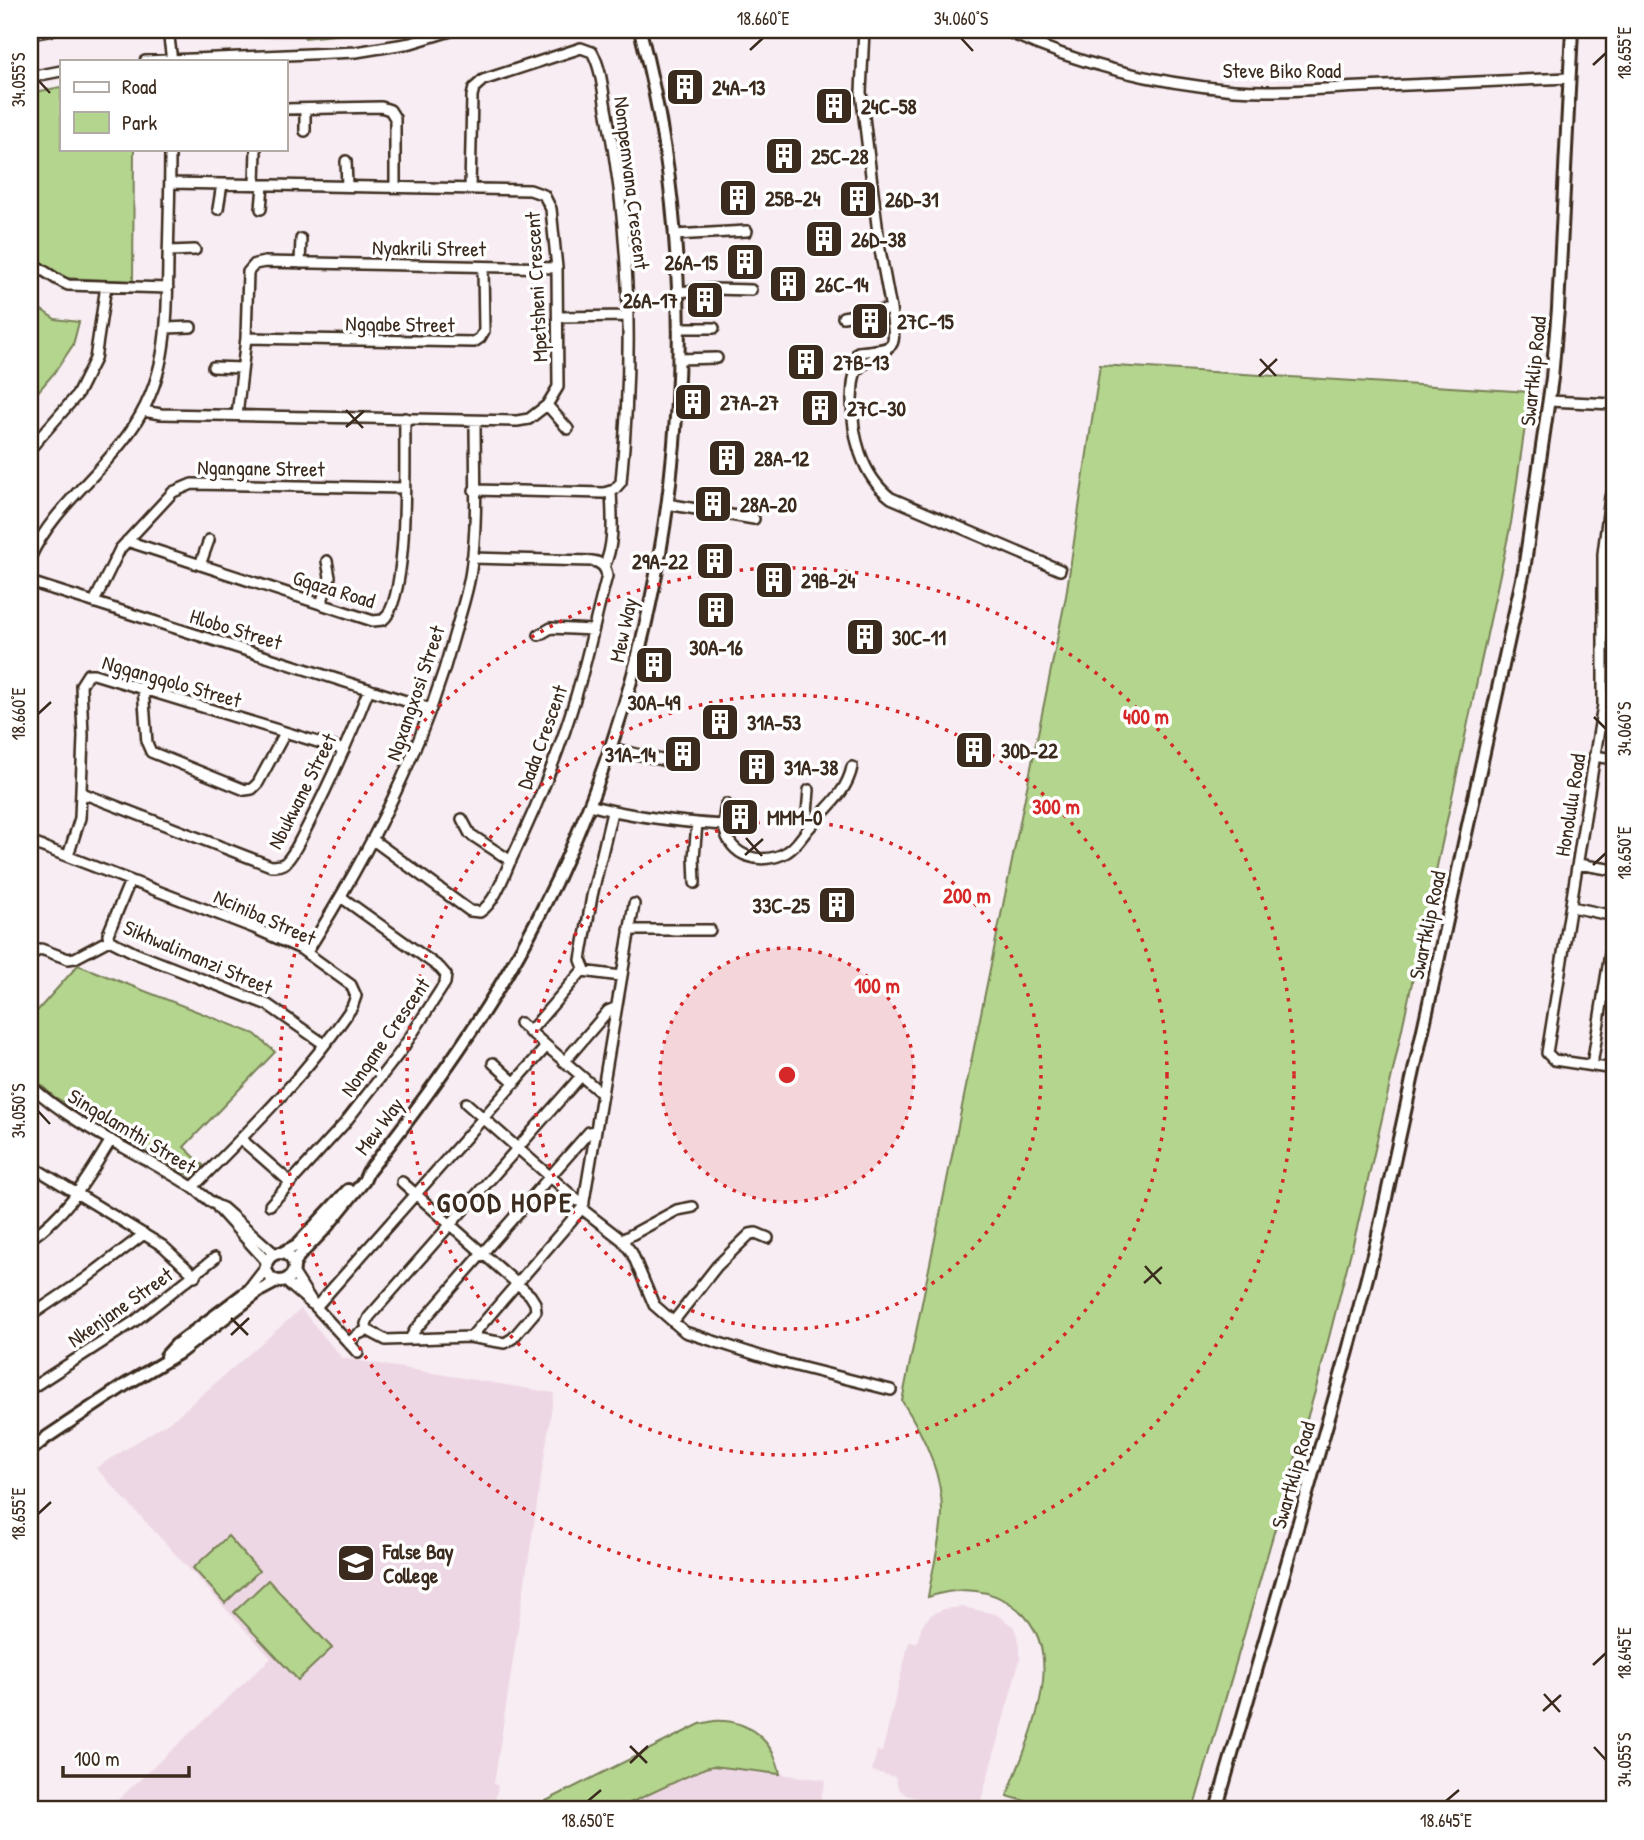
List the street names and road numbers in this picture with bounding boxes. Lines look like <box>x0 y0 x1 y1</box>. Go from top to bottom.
street label: Steve Biko Road <box>1223 56 1341 85</box>
street label: Nompemvana Crescent <box>607 95 657 272</box>
street label: Mpetsheni Crescent <box>518 210 554 363</box>
street label: Nyakrili Street <box>372 233 487 264</box>
street label: Ngqabe Street <box>345 309 456 339</box>
street label: Swartklip Road <box>1513 315 1553 427</box>
street label: Ngangane Street <box>197 452 326 484</box>
street label: Gqaza Road <box>289 563 379 615</box>
street label: Mew Way <box>602 595 644 665</box>
street label: Hlobo Street <box>186 601 286 657</box>
street label: Ngxangxosi Street <box>378 621 452 765</box>
street label: Ngqangqolo Street <box>99 647 246 715</box>
street label: Dada Crescent <box>510 680 574 793</box>
street label: Nbukwane Street <box>260 727 344 854</box>
street label: Honolulu Road <box>1548 752 1592 858</box>
street label: Swartklip Road <box>1401 868 1453 982</box>
street label: Nciniba Street <box>209 882 321 953</box>
street label: Sikhwalimanzi Street <box>119 912 278 1002</box>
street label: Nonqane Crescent <box>333 971 437 1102</box>
street label: Sinqolamthi Street <box>63 1081 202 1181</box>
street label: Mew Way <box>348 1091 410 1161</box>
street label: Nkenjane Street <box>62 1260 179 1354</box>
street label: Swartklip Road <box>1264 1418 1322 1532</box>

